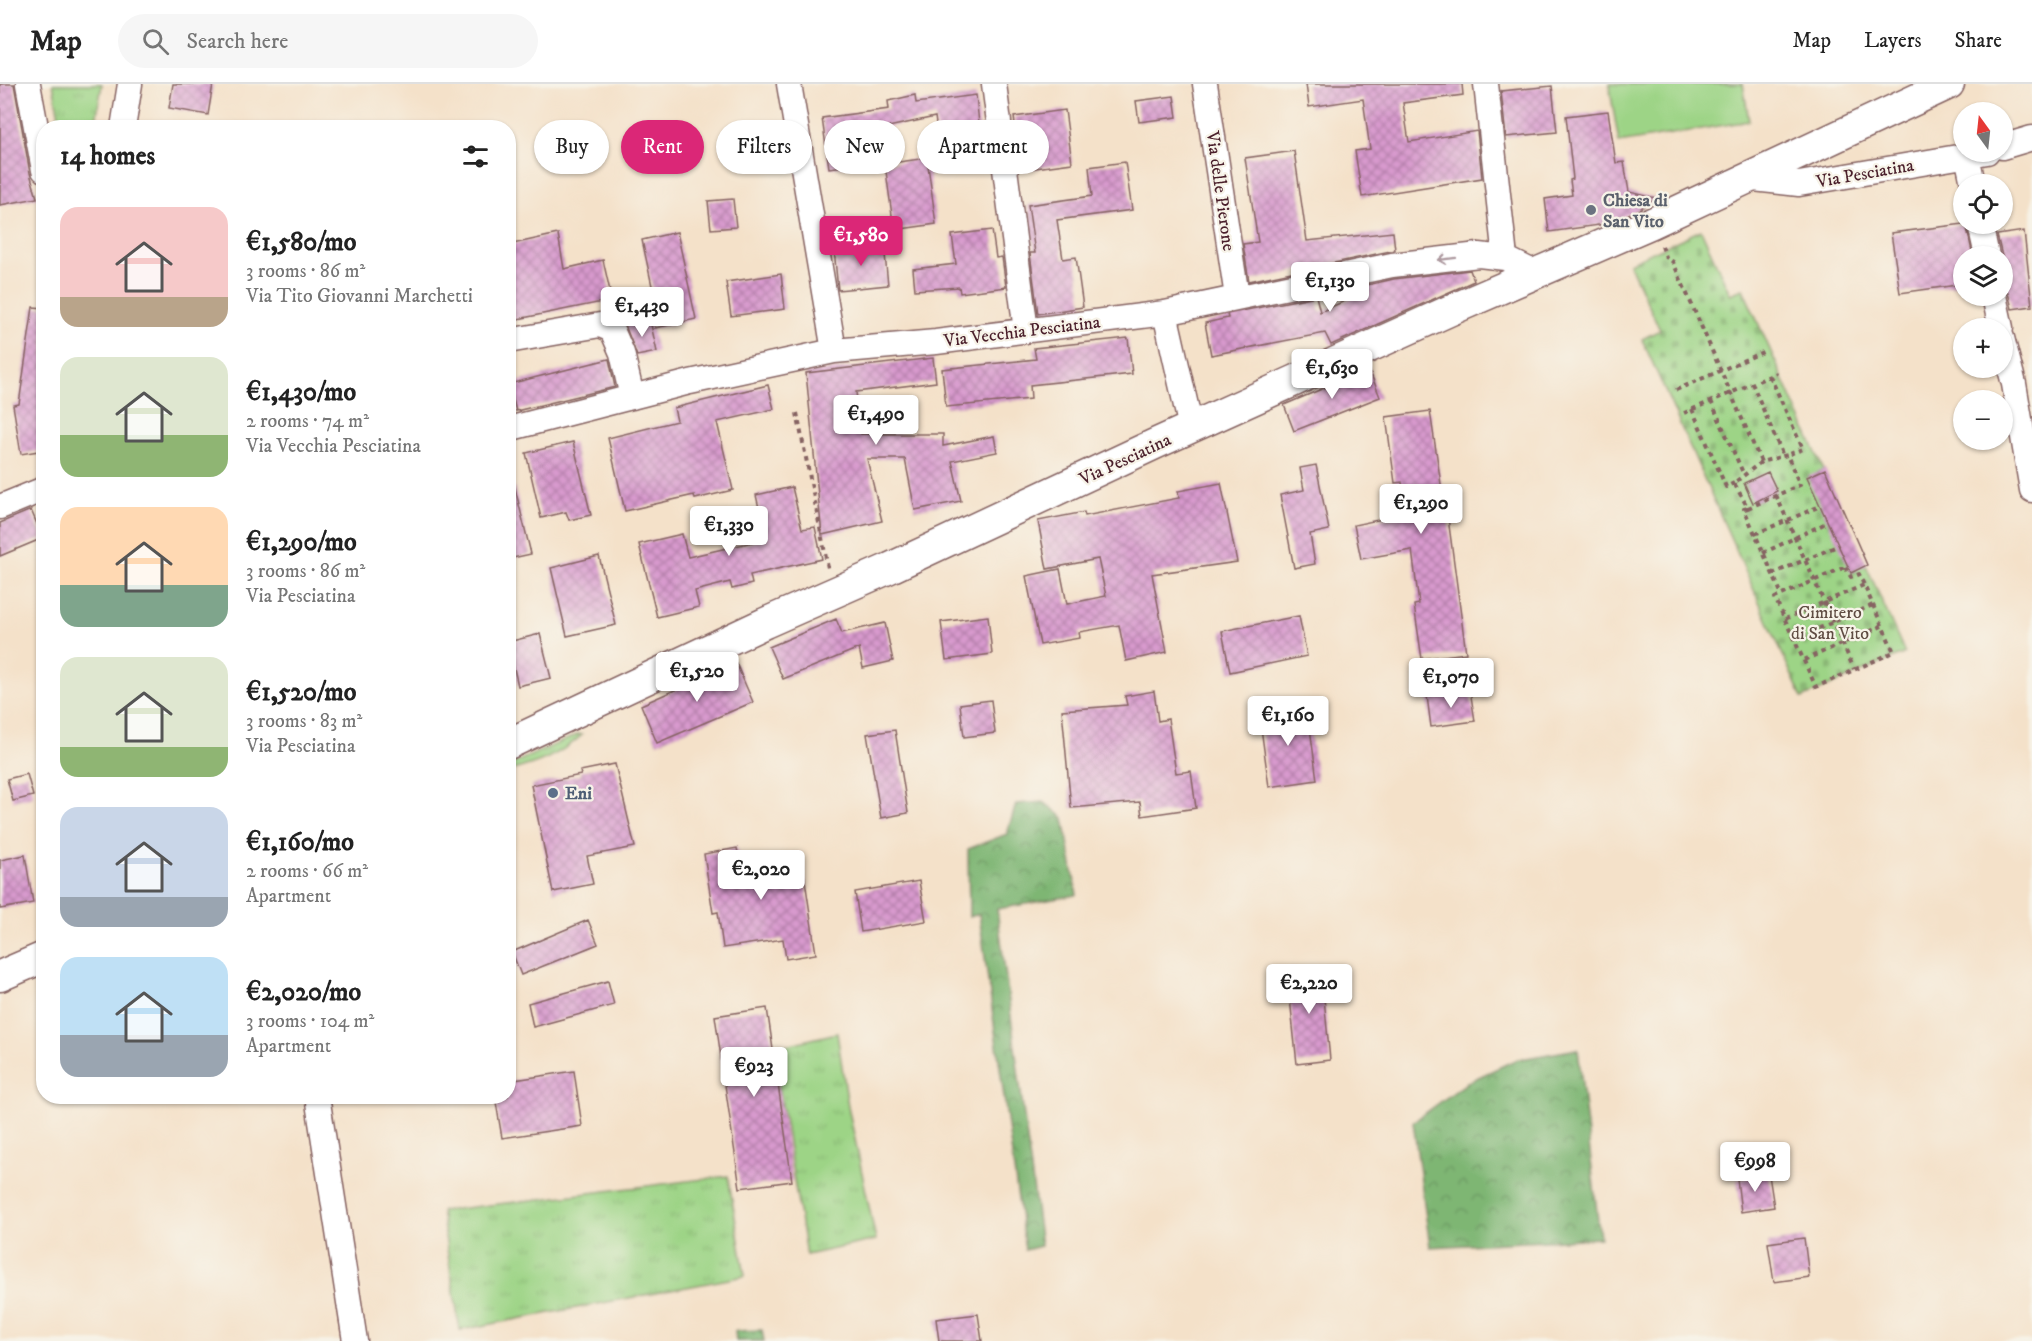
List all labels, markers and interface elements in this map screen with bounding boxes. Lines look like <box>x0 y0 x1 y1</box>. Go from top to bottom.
search box <box>118 14 538 68</box>
text: Map <box>30 24 82 59</box>
icon: search <box>139 25 172 58</box>
text: Search here <box>187 28 288 55</box>
text: Map <box>1792 28 1831 54</box>
text: Layers <box>1864 28 1922 54</box>
text: Share <box>1955 28 2002 54</box>
north arrow <box>1953 102 2013 162</box>
map controls <box>1953 102 2013 450</box>
chip: Buy <box>534 120 609 174</box>
chip: Rent <box>621 120 704 174</box>
chip: Filters <box>716 120 812 174</box>
chip: New <box>824 120 905 174</box>
chip: Apartment <box>917 120 1049 174</box>
street label: Via delle Pierone <box>1201 129 1239 252</box>
text: 14 homes <box>60 140 155 173</box>
icon: filters <box>459 140 492 173</box>
street label: Via Pesciatina <box>1814 155 1916 194</box>
button: locate <box>1953 174 2013 234</box>
place label: Chiesa di San Vito <box>1603 190 1668 233</box>
marker: Chiesa di San Vito <box>1584 203 1598 217</box>
pin: €1,580 <box>812 216 910 267</box>
text: €1,580 <box>834 223 888 248</box>
text: €1,580/mo <box>246 226 356 259</box>
icon: home <box>108 231 180 303</box>
button: layers <box>1953 246 2013 306</box>
one-way arrow <box>1438 253 1458 264</box>
text: 3 rooms · 86 m² <box>246 259 365 284</box>
pin: €1,130 <box>1281 262 1379 313</box>
text: €1,130 <box>1305 269 1355 294</box>
text: Via Tito Giovanni Marchetti <box>246 284 473 309</box>
pin: €1,430 <box>593 287 691 338</box>
text: €1,430 <box>615 294 669 319</box>
street label: Via Vecchia Pesciatina <box>942 311 1102 353</box>
button: + <box>1953 318 2013 378</box>
pin: €1,630 <box>1283 349 1381 400</box>
text: €1,630 <box>1305 356 1359 381</box>
text: €1,430/mo <box>246 376 356 409</box>
icon: home <box>108 381 180 453</box>
button: − <box>1953 390 2013 450</box>
pin: €1,490 <box>827 395 925 446</box>
text: €1,490 <box>847 402 905 427</box>
text: 2 rooms · 74 m² <box>246 409 369 434</box>
street label: Via Pesciatina <box>1075 429 1175 491</box>
text: Via Vecchia Pesciatina <box>246 434 421 459</box>
pin: €1,290 <box>1372 484 1470 535</box>
text: €1,290 <box>1393 491 1449 516</box>
pin: €1,330 <box>680 506 778 557</box>
text: €1,330 <box>704 513 754 538</box>
text: €1,290/mo <box>246 526 357 559</box>
icon: home <box>108 531 180 603</box>
text: 3 rooms · 86 m² <box>246 559 365 584</box>
text: Via Pesciatina <box>246 584 356 609</box>
park label: Cimitero di San Vito <box>1791 602 1869 645</box>
pin: €1,520 <box>648 652 746 703</box>
pin: €1,070 <box>1402 658 1500 709</box>
text: €1,520 <box>670 659 724 684</box>
text: €1,070 <box>1423 665 1479 690</box>
text: €1,520/mo <box>246 676 356 709</box>
icon: home <box>108 681 180 753</box>
pin: €1,160 <box>1239 696 1337 747</box>
text: €1,160 <box>1262 703 1314 728</box>
text: 3 rooms · 83 m² <box>246 709 362 734</box>
text: Via Pesciatina <box>246 734 356 759</box>
place label: Eni <box>565 783 592 805</box>
marker: Eni <box>546 786 560 800</box>
text: €1,160/mo <box>246 826 354 859</box>
icon: home <box>108 831 180 903</box>
pin: €2,020 <box>712 850 810 901</box>
text: €2,020 <box>732 857 790 882</box>
text: 2 rooms · 66 m² <box>246 859 368 884</box>
text: Apartment <box>246 884 331 909</box>
pin: €2,220 <box>1260 964 1358 1015</box>
text: €2,220 <box>1280 971 1338 996</box>
text: €2,020/mo <box>246 976 361 1009</box>
icon: home <box>108 981 180 1053</box>
text: 3 rooms · 104 m² <box>246 1009 374 1034</box>
text: Apartment <box>246 1034 331 1059</box>
pin: €923 <box>718 1047 790 1098</box>
text: €923 <box>735 1054 773 1079</box>
pin: €998 <box>1719 1142 1791 1193</box>
text: €998 <box>1734 1149 1776 1174</box>

